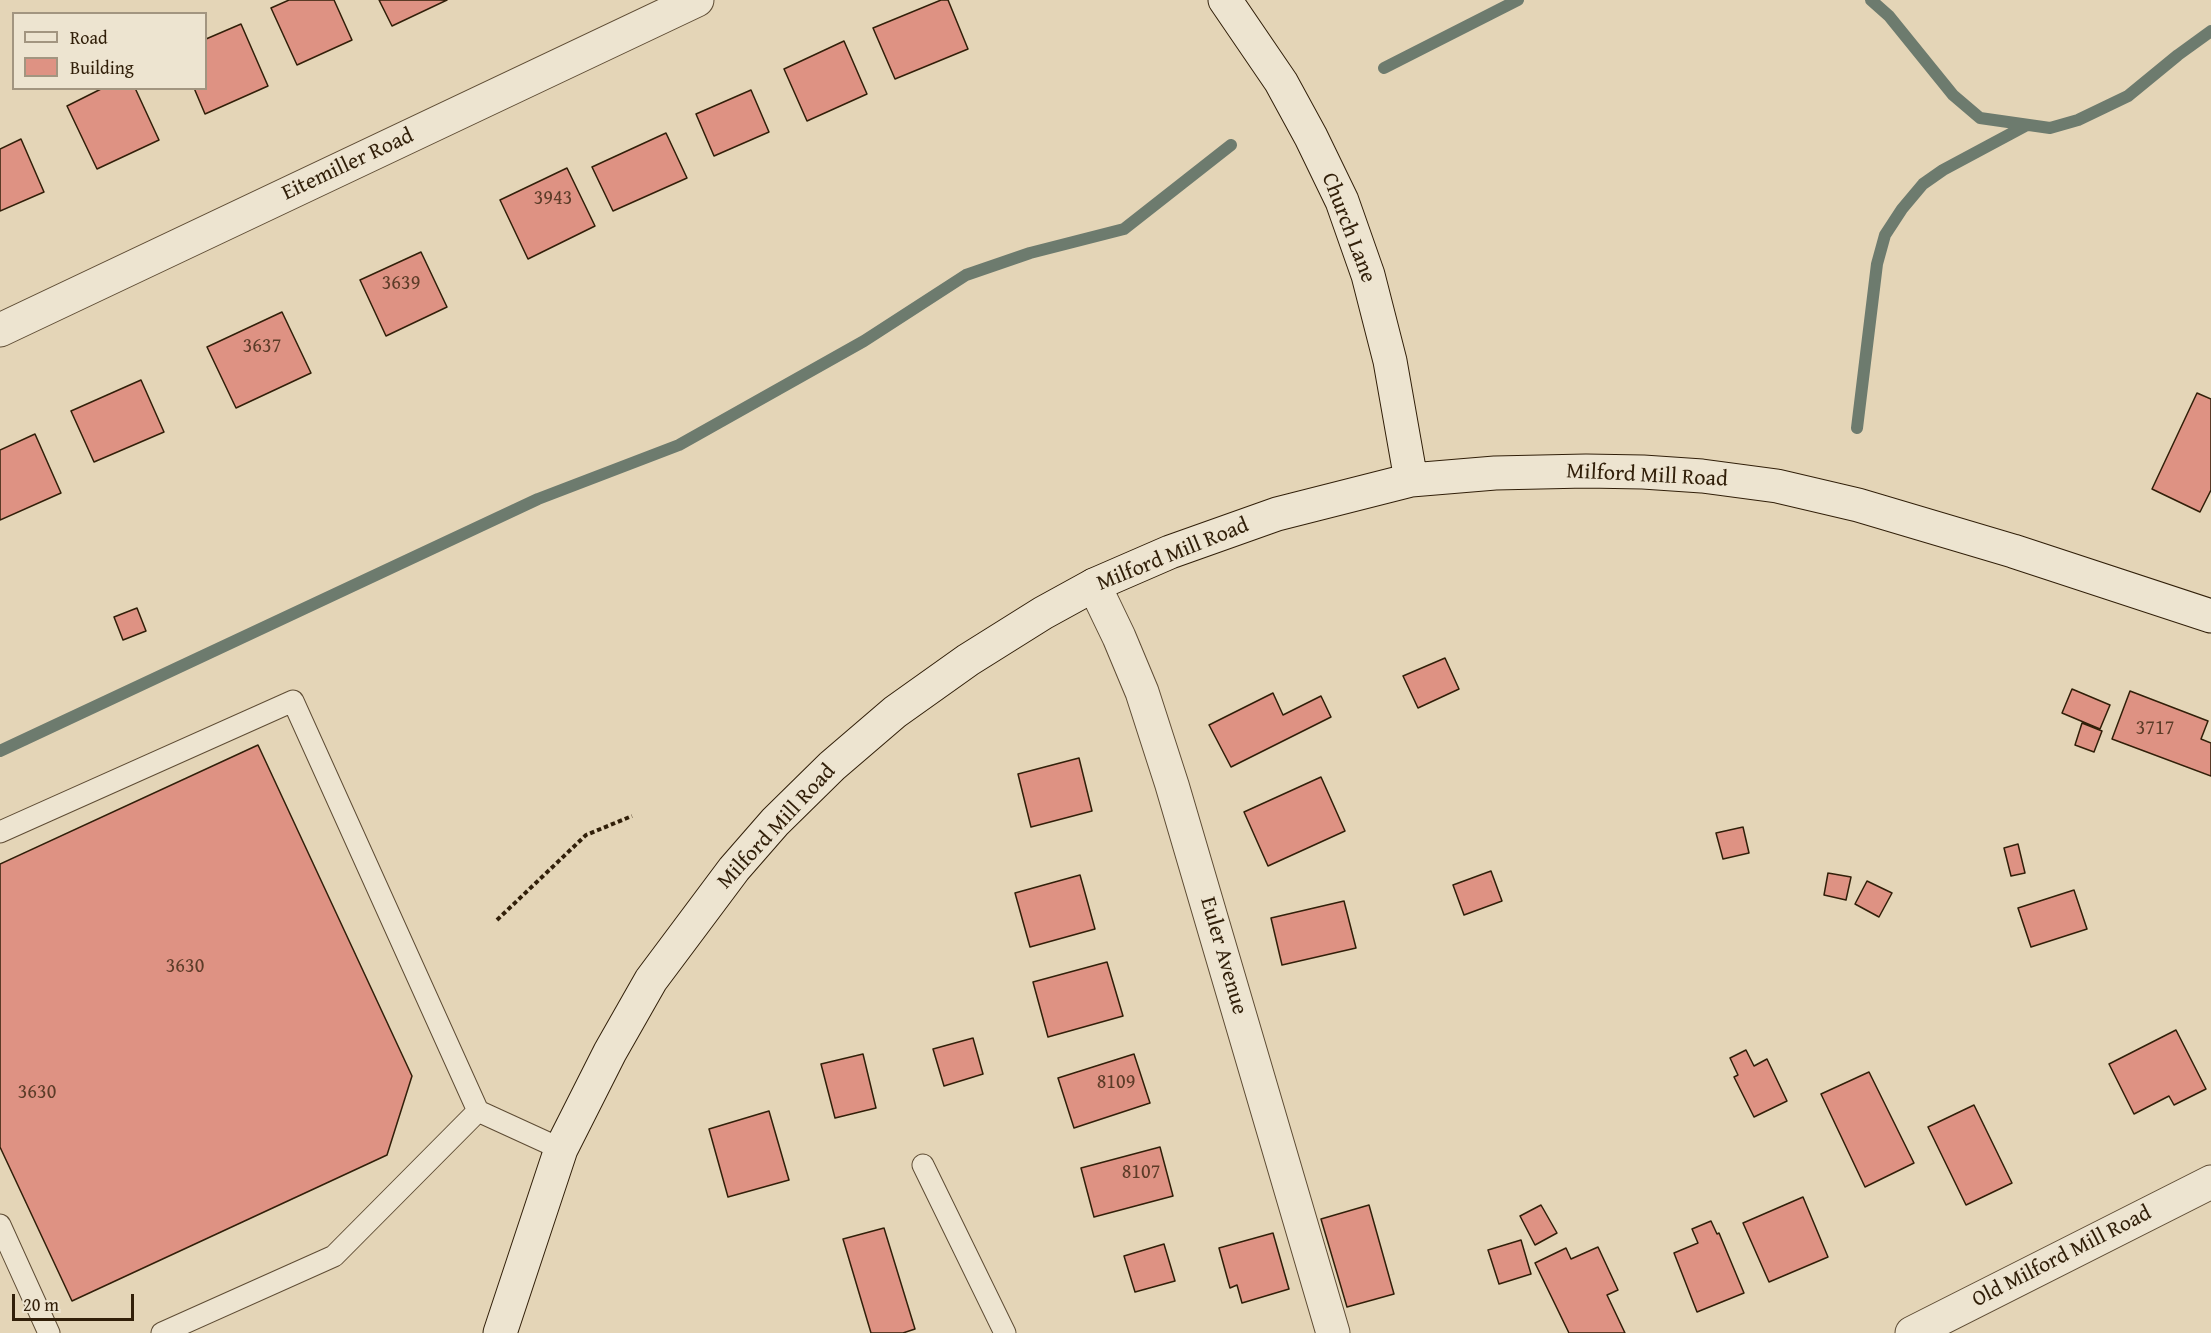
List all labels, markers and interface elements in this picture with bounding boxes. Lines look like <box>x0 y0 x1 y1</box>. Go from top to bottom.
legend <box>12 12 207 90</box>
text: Road <box>70 24 108 51</box>
text: Building <box>70 54 134 81</box>
street label: Eitemiller Road <box>278 123 418 207</box>
street label: Church Lane <box>1315 169 1381 287</box>
house number: 3943 <box>534 187 572 211</box>
house number: 3639 <box>382 272 420 296</box>
house number: 3637 <box>243 335 281 359</box>
street label: Milford Mill Road <box>1566 459 1728 493</box>
street label: Milford Mill Road <box>1093 513 1253 597</box>
house number: 3717 <box>2136 717 2174 741</box>
street label: Milford Mill Road <box>712 759 842 895</box>
street label: Euler Avenue <box>1194 894 1252 1018</box>
house number: 3630 <box>166 955 204 979</box>
house number: 8109 <box>1097 1071 1135 1095</box>
house number: 3630 <box>18 1081 56 1105</box>
house number: 8107 <box>1122 1161 1160 1185</box>
street label: Old Milford Mill Road <box>1968 1200 2156 1314</box>
scale bar <box>15 1282 136 1320</box>
text: 20 m <box>23 1291 59 1318</box>

